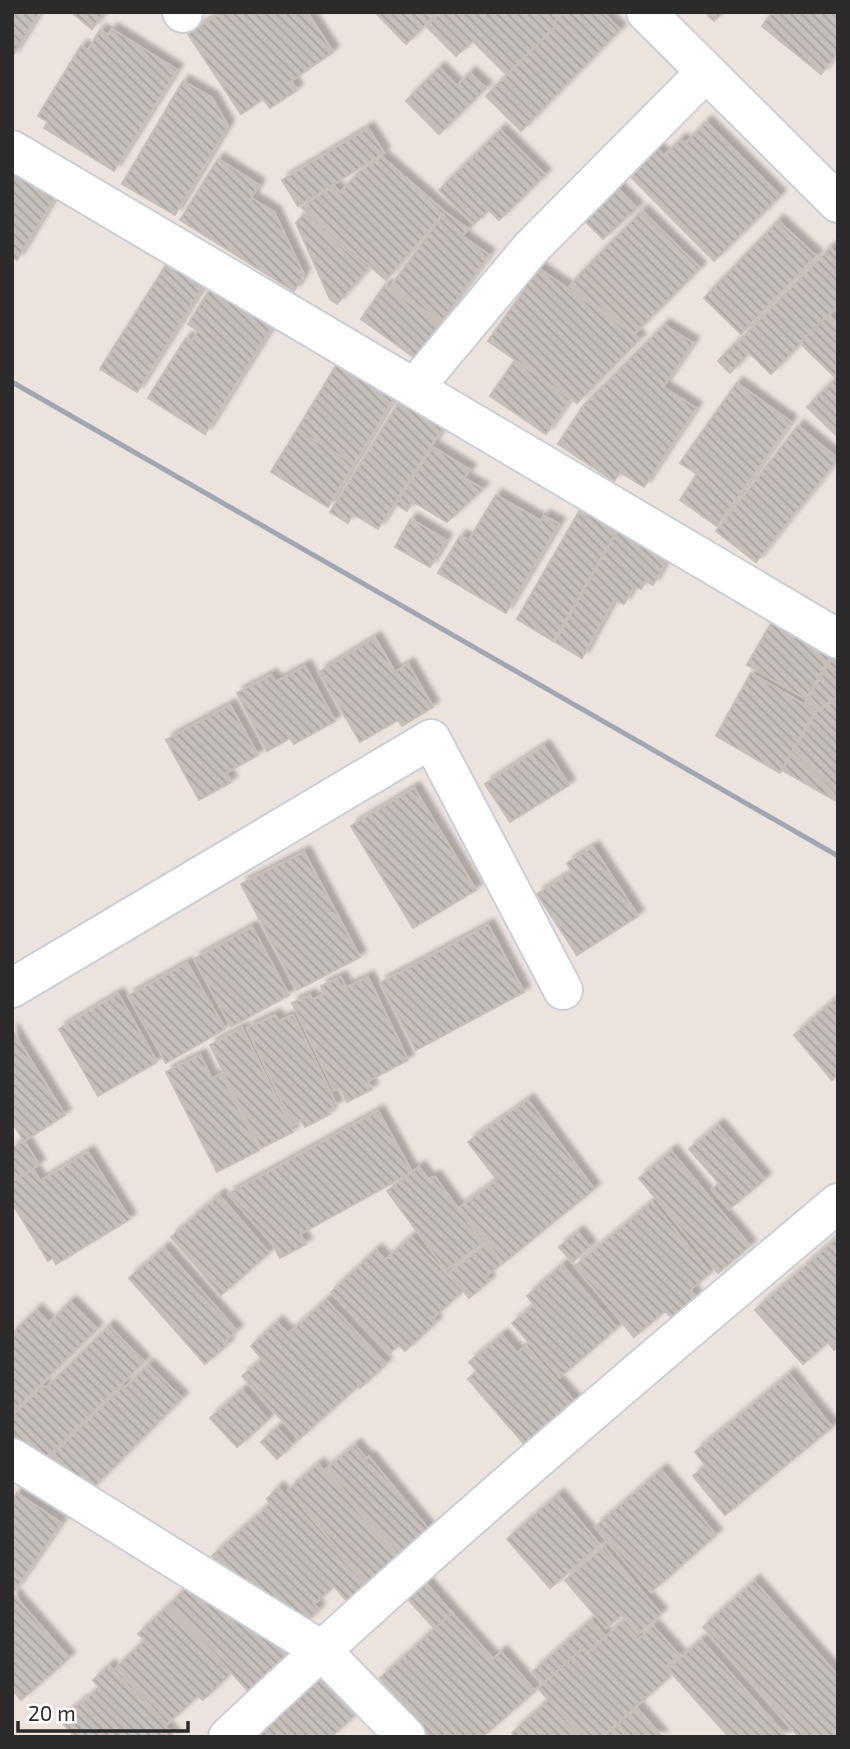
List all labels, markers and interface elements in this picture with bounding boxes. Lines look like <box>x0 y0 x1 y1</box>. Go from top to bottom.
scale bar <box>18 1690 187 1734</box>
text: 20 m <box>28 1700 76 1725</box>

